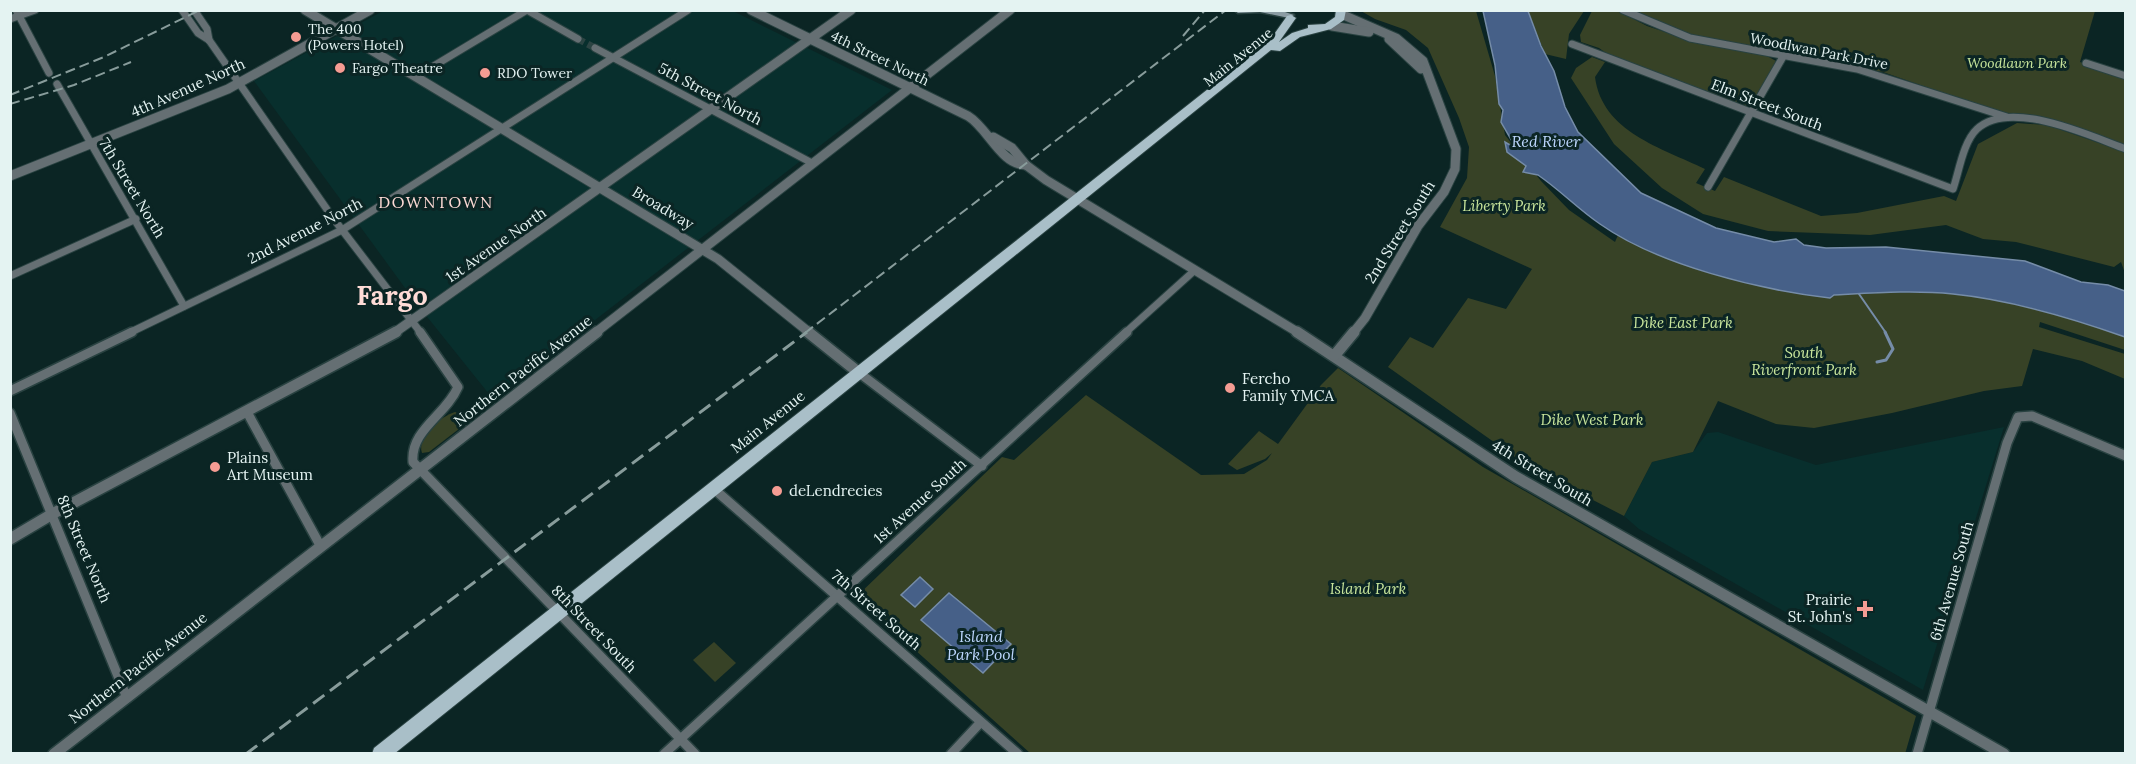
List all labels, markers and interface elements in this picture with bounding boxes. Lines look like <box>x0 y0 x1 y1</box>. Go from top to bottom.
place label: The 400 (Powers Hotel) <box>308 20 403 54</box>
street label: Main Avenue <box>1200 23 1277 90</box>
street label: 4th Street North <box>828 26 932 90</box>
street label: Woodlwan Park Drive <box>1748 29 1890 73</box>
marker: The 400 (Powers Hotel) <box>289 30 303 44</box>
street label: 4th Avenue North <box>128 54 248 121</box>
park label: Woodlawn Park <box>1967 54 2067 72</box>
street label: 5th Street North <box>655 58 765 129</box>
place label: Fargo Theatre <box>352 59 443 77</box>
marker: Fargo Theatre <box>333 61 347 75</box>
place label: RDO Tower <box>497 64 572 82</box>
marker: RDO Tower <box>478 66 492 80</box>
street label: Elm Street South <box>1709 74 1826 135</box>
water label: Red River <box>1511 131 1581 151</box>
street label: 7th Street North <box>95 134 170 241</box>
street label: 2nd Street South <box>1360 177 1439 287</box>
street label: Broadway <box>629 182 698 233</box>
district label: DOWNTOWN <box>378 192 494 212</box>
street label: 2nd Avenue North <box>244 193 365 268</box>
park label: Liberty Park <box>1462 196 1546 215</box>
street label: 1st Avenue North <box>442 203 550 286</box>
district label: Fargo <box>356 278 428 312</box>
street label: Northern Pacific Avenue <box>450 311 596 430</box>
park label: Dike East Park <box>1633 313 1733 332</box>
park label: South Riverfront Park <box>1751 343 1857 379</box>
place label: Fercho Family YMCA <box>1242 369 1334 405</box>
marker: Fercho Family YMCA <box>1223 381 1237 395</box>
street label: Main Avenue <box>727 386 809 457</box>
park label: Dike West Park <box>1540 410 1644 429</box>
street label: 4th Street South <box>1488 435 1596 510</box>
place label: Plains Art Museum <box>226 448 313 484</box>
street label: 1st Avenue South <box>869 454 970 547</box>
marker: Plains Art Museum <box>208 460 222 474</box>
place label: deLendrecies <box>789 481 883 500</box>
marker: deLendrecies <box>770 484 784 498</box>
street label: 8th Street North <box>53 492 116 605</box>
street label: 6th Avenue South <box>1925 519 1978 643</box>
street label: 7th Street South <box>827 565 925 654</box>
park label: Island Park <box>1330 579 1407 598</box>
street label: 8th Street South <box>548 581 641 676</box>
place label: Prairie St. John's <box>1788 590 1852 626</box>
marker: Prairie St. John's <box>1856 600 1874 618</box>
street label: Northern Pacific Avenue <box>65 608 211 727</box>
water label: Island Park Pool <box>947 626 1016 664</box>

